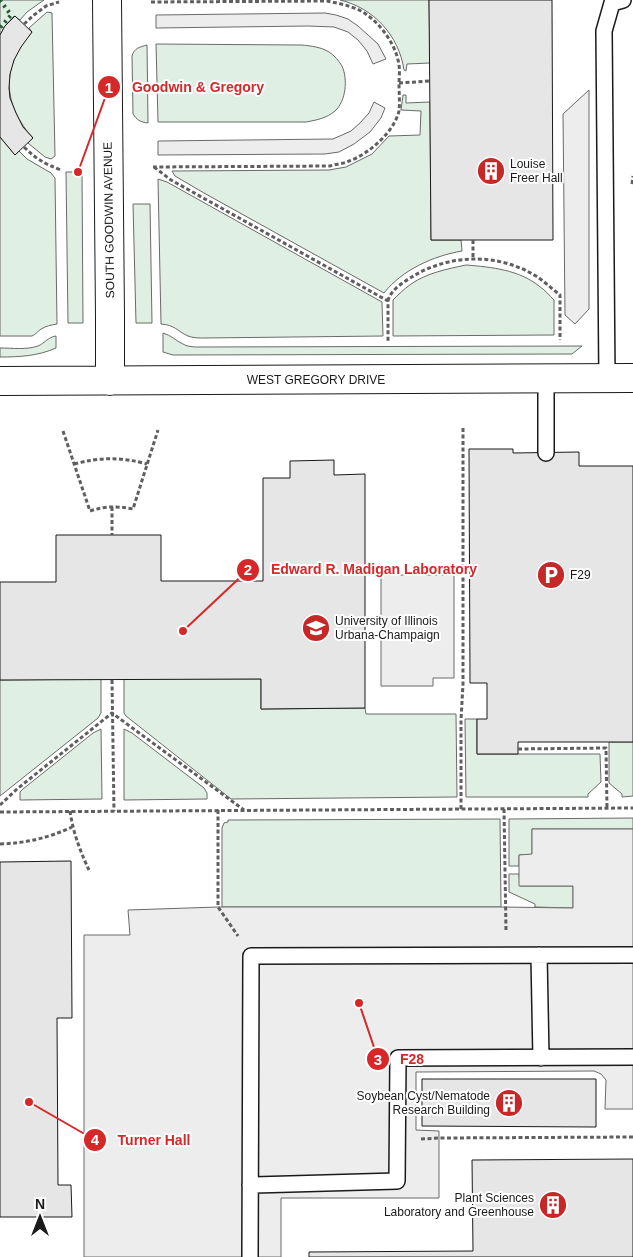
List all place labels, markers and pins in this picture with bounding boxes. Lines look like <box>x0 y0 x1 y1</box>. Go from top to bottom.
callout: Goodwin & Gregory <box>97 73 274 102</box>
building icon: Louise Freer Hall <box>476 156 506 186</box>
place label: Louise Freer Hall <box>510 157 563 185</box>
callout: Edward R. Madigan Laboratory <box>236 555 487 584</box>
parking icon: F29 <box>536 560 566 590</box>
place label: F29 <box>570 568 591 582</box>
school or university icon: University of Illinois Urbana-Champaign <box>301 613 331 643</box>
place label: University of Illinois Urbana-Champaign <box>335 614 440 642</box>
callout: F28 <box>365 1045 435 1074</box>
building icon: Soybean Cyst/Nematode Research Building <box>494 1088 524 1118</box>
place label: Soybean Cyst/Nematode Research Building <box>357 1089 490 1117</box>
callout: Turner Hall <box>82 1125 200 1154</box>
building icon: Plant Sciences Laboratory and Greenhouse <box>538 1190 568 1220</box>
place label: Plant Sciences Laboratory and Greenhouse <box>384 1191 534 1219</box>

